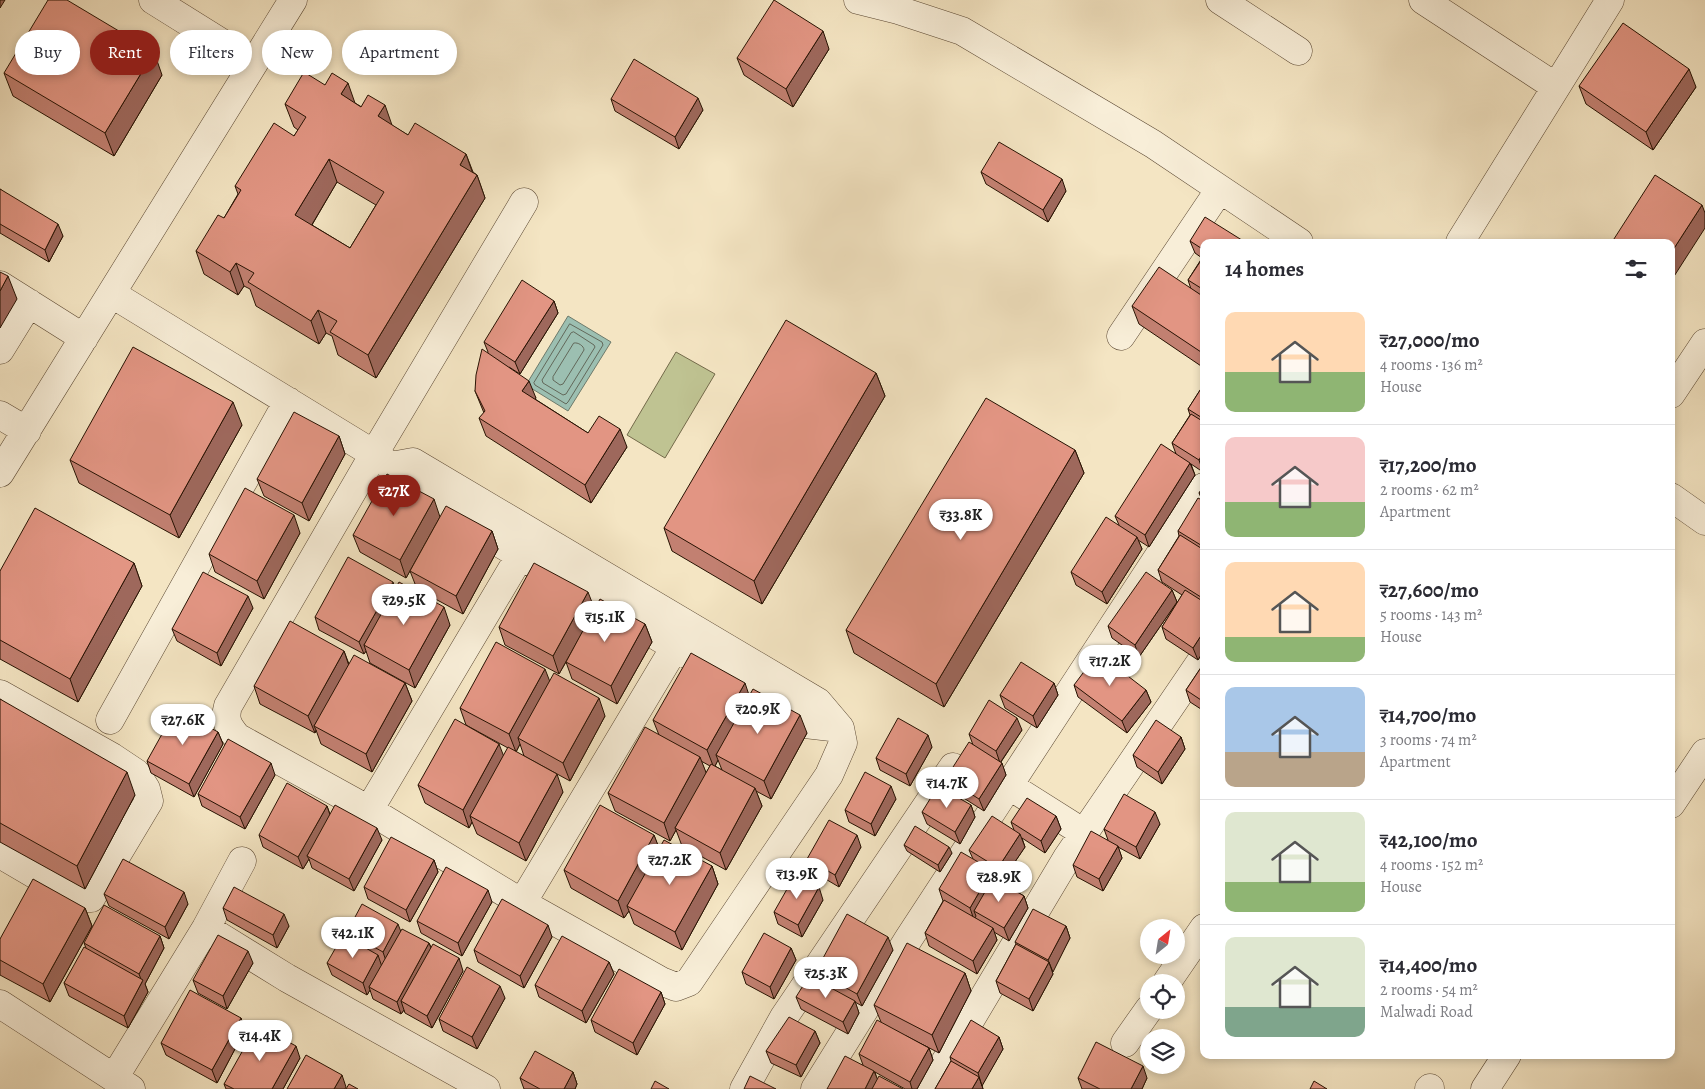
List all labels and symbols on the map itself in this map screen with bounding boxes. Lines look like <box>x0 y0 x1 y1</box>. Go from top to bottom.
pin: ₹27K <box>364 474 424 517</box>
pin: ₹33.8K <box>920 498 1002 541</box>
pin: ₹29.5K <box>363 584 445 626</box>
pin: ₹15.1K <box>564 600 646 643</box>
pin: ₹17.2K <box>1069 644 1151 687</box>
pin: ₹20.9K <box>717 692 799 735</box>
pin: ₹27.6K <box>142 704 224 746</box>
pin: ₹14.7K <box>906 766 988 809</box>
pin: ₹27.2K <box>629 844 711 886</box>
pin: ₹13.9K <box>756 858 838 900</box>
pin: ₹28.9K <box>958 860 1040 903</box>
pin: ₹42.1K <box>312 916 394 959</box>
north arrow <box>1140 919 1185 964</box>
pin: ₹25.3K <box>785 956 867 999</box>
pin: ₹14.4K <box>219 1020 301 1062</box>

